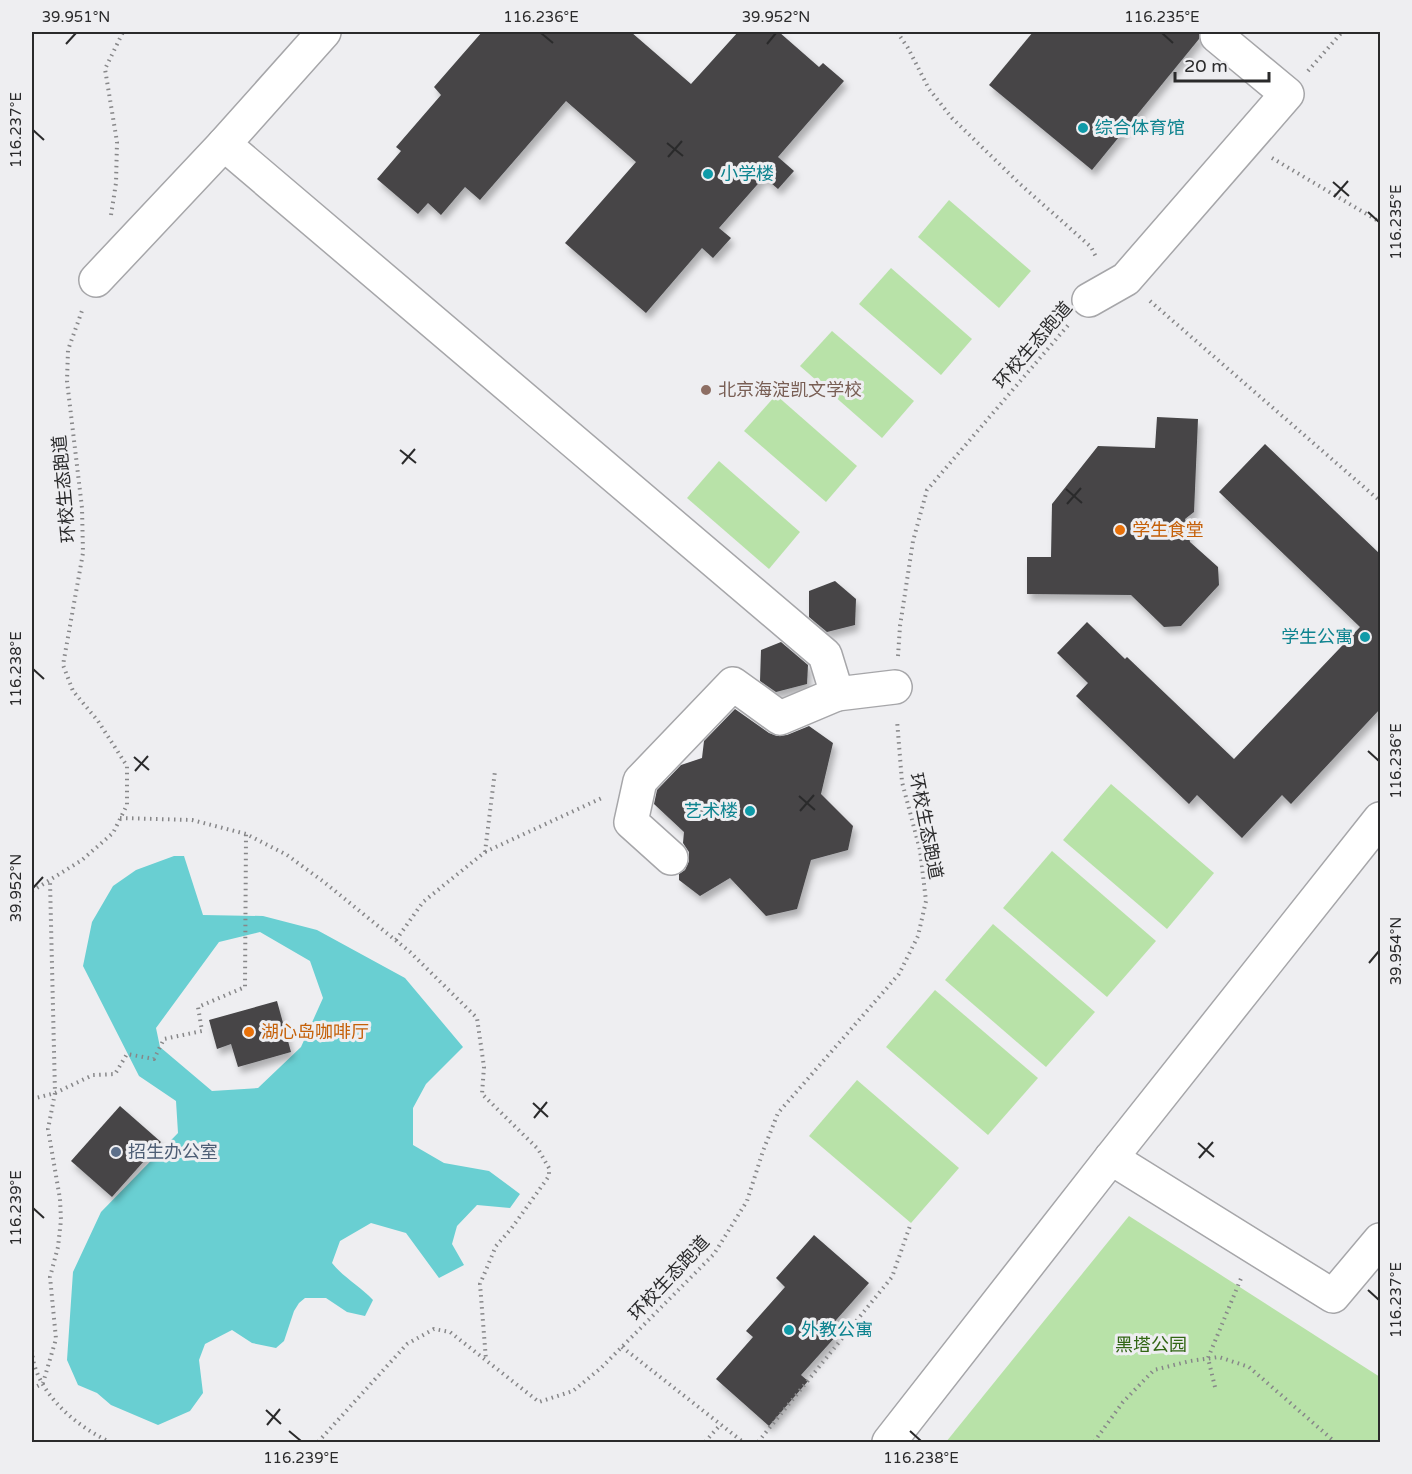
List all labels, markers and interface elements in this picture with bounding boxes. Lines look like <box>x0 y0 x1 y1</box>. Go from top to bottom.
text: 39.951°N <box>42 8 110 26</box>
text: 116.236°E <box>503 8 579 26</box>
text: 39.952°N <box>742 8 810 26</box>
text: 116.235°E <box>1124 8 1200 26</box>
scale bar <box>1175 45 1270 83</box>
text: 20 m <box>1184 55 1228 77</box>
text: 116.237°E <box>7 92 25 168</box>
place label: 综合体育馆 <box>1095 117 1185 139</box>
marker: 综合体育馆 <box>1076 121 1090 135</box>
place label: 小学楼 <box>720 163 774 185</box>
marker: 小学楼 <box>701 167 715 181</box>
text: 116.235°E <box>1387 184 1405 260</box>
street label: 环校生态跑道 <box>989 297 1077 393</box>
place label: 北京海淀凯文学校 <box>718 379 862 401</box>
marker: 北京海淀凯文学校 <box>699 383 713 397</box>
street label: 环校生态跑道 <box>48 434 80 544</box>
place label: 学生食堂 <box>1132 519 1204 541</box>
marker: 学生食堂 <box>1113 523 1127 537</box>
place label: 学生公寓 <box>1281 626 1353 648</box>
marker: 学生公寓 <box>1358 630 1372 644</box>
text: 116.238°E <box>7 631 25 707</box>
text: 116.236°E <box>1387 723 1405 799</box>
street label: 环校生态跑道 <box>905 771 947 881</box>
place label: 艺术楼 <box>684 800 738 822</box>
marker: 艺术楼 <box>743 804 757 818</box>
text: 39.952°N <box>7 854 25 922</box>
text: 39.954°N <box>1387 917 1405 985</box>
place label: 湖心岛咖啡厅 <box>261 1021 369 1043</box>
marker: 湖心岛咖啡厅 <box>242 1025 256 1039</box>
place label: 招生办公室 <box>128 1141 218 1163</box>
marker: 招生办公室 <box>109 1145 123 1159</box>
text: 116.239°E <box>7 1170 25 1246</box>
street label: 环校生态跑道 <box>624 1231 714 1325</box>
text: 116.237°E <box>1387 1262 1405 1338</box>
place label: 外教公寓 <box>801 1319 873 1341</box>
marker: 外教公寓 <box>782 1323 796 1337</box>
park label: 黑塔公园 <box>1115 1334 1187 1356</box>
text: 116.239°E <box>263 1449 339 1467</box>
text: 116.238°E <box>883 1449 959 1467</box>

